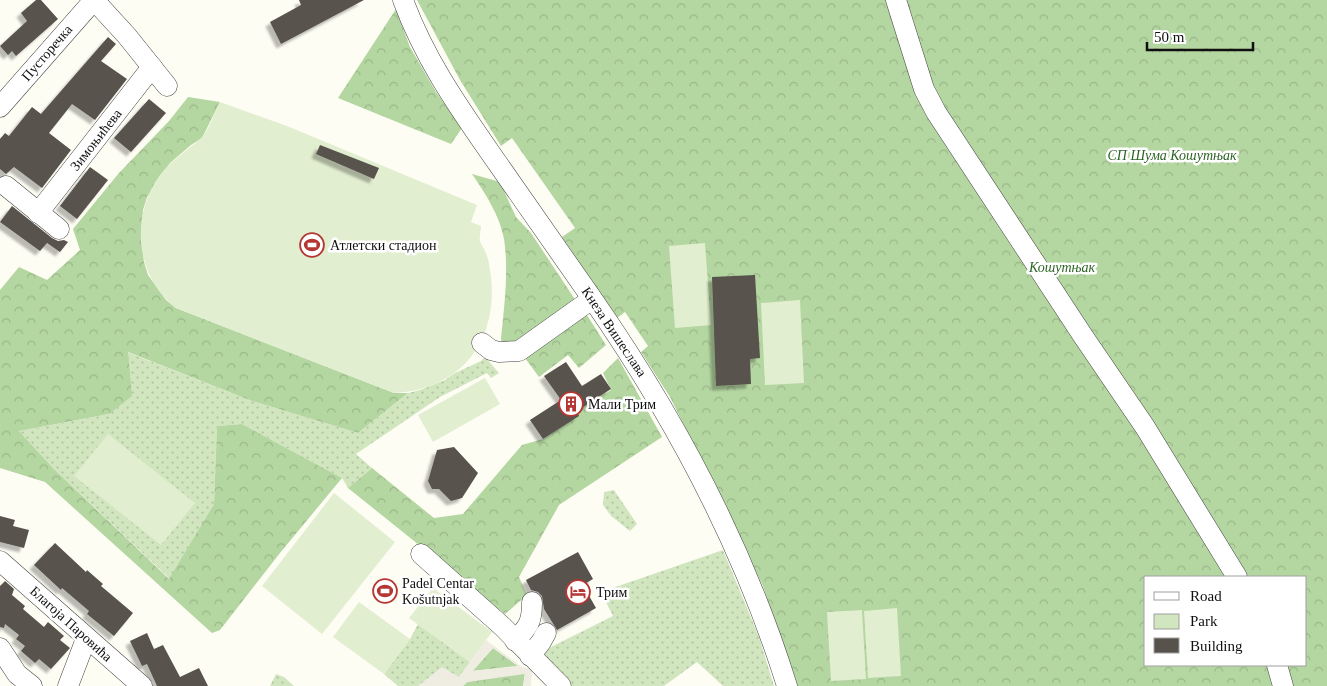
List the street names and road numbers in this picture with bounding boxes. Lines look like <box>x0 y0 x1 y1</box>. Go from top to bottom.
street label: Пусторечка <box>19 21 76 84</box>
street label: Зимоњићева <box>67 106 125 174</box>
street label: Кнеза Вишеслава <box>579 284 650 380</box>
street label: Благоја Паровића <box>27 583 115 665</box>

